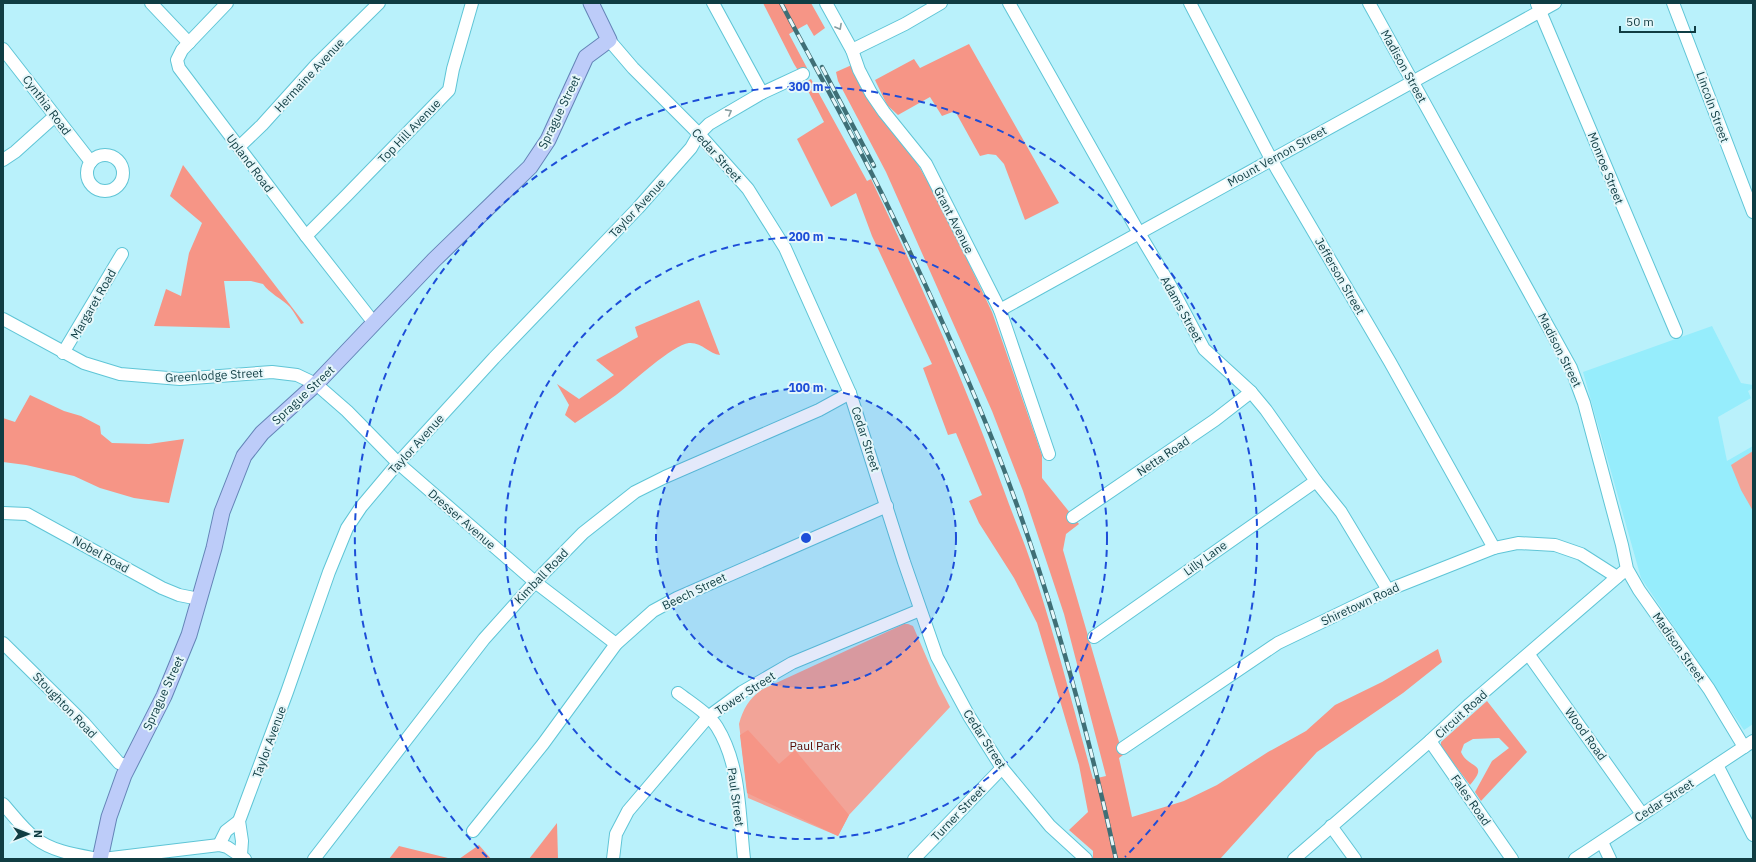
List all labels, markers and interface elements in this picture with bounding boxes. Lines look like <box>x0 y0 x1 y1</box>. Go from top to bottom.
scale bar <box>1620 8 1695 34</box>
text: 50 m <box>1626 14 1654 29</box>
one-way arrow <box>834 22 842 30</box>
street label: Madison Street <box>1378 27 1430 105</box>
street label: Hermaine Avenue <box>271 35 347 115</box>
street label: Lincoln Street <box>1693 70 1733 144</box>
street label: Cynthia Road <box>20 72 74 138</box>
street label: Sprague Street <box>535 73 583 151</box>
text: 300 m <box>788 79 824 94</box>
street label: Top Hill Avenue <box>375 95 444 166</box>
one-way arrow <box>725 109 732 116</box>
street label: Mount Vernon Street <box>1225 122 1329 190</box>
street label: Cedar Street <box>689 125 745 185</box>
street label: Monroe Street <box>1585 130 1627 206</box>
street label: Upland Road <box>223 131 277 195</box>
street label: Taylor Avenue <box>606 175 669 241</box>
street label: Grant Avenue <box>931 184 977 256</box>
text: 200 m <box>788 229 824 244</box>
street label: Jefferson Street <box>1312 235 1368 317</box>
street label: Margaret Road <box>67 266 119 342</box>
street label: Adams Street <box>1158 273 1206 345</box>
street label: Madison Street <box>1535 310 1585 390</box>
street label: Sprague Street <box>269 362 337 428</box>
street label: Greenlodge Street <box>165 365 263 385</box>
text: 100 m <box>788 380 824 395</box>
street label: Cedar Street <box>848 405 884 473</box>
street label: Taylor Avenue <box>385 411 447 477</box>
street label: Netta Road <box>1134 433 1192 479</box>
street label: Dresser Avenue <box>425 486 499 553</box>
centre of rings <box>799 531 813 545</box>
street label: Nobel Road <box>70 532 132 576</box>
street label: Lilly Lane <box>1180 537 1230 579</box>
street label: Kimball Road <box>511 545 571 607</box>
street label: Beech Street <box>659 569 729 613</box>
street label: Shiretown Road <box>1318 579 1402 629</box>
street label: Madison Street <box>1650 609 1708 685</box>
street label: Sprague Street <box>139 654 187 732</box>
street label: Tower Street <box>712 668 778 718</box>
street label: Stoughton Road <box>30 669 100 741</box>
street label: Circuit Road <box>1432 687 1490 741</box>
street label: Taylor Avenue <box>249 704 289 780</box>
street label: Wood Road <box>1562 705 1610 763</box>
street label: Cedar Street <box>960 707 1010 771</box>
park label: Paul Park <box>790 738 841 753</box>
street label: Paul Street <box>724 767 748 827</box>
street label: Fales Road <box>1448 772 1494 828</box>
street label: Cedar Street <box>1632 775 1696 825</box>
street label: Turner Street <box>928 782 988 844</box>
north arrow <box>8 814 48 854</box>
text: N <box>31 830 45 838</box>

